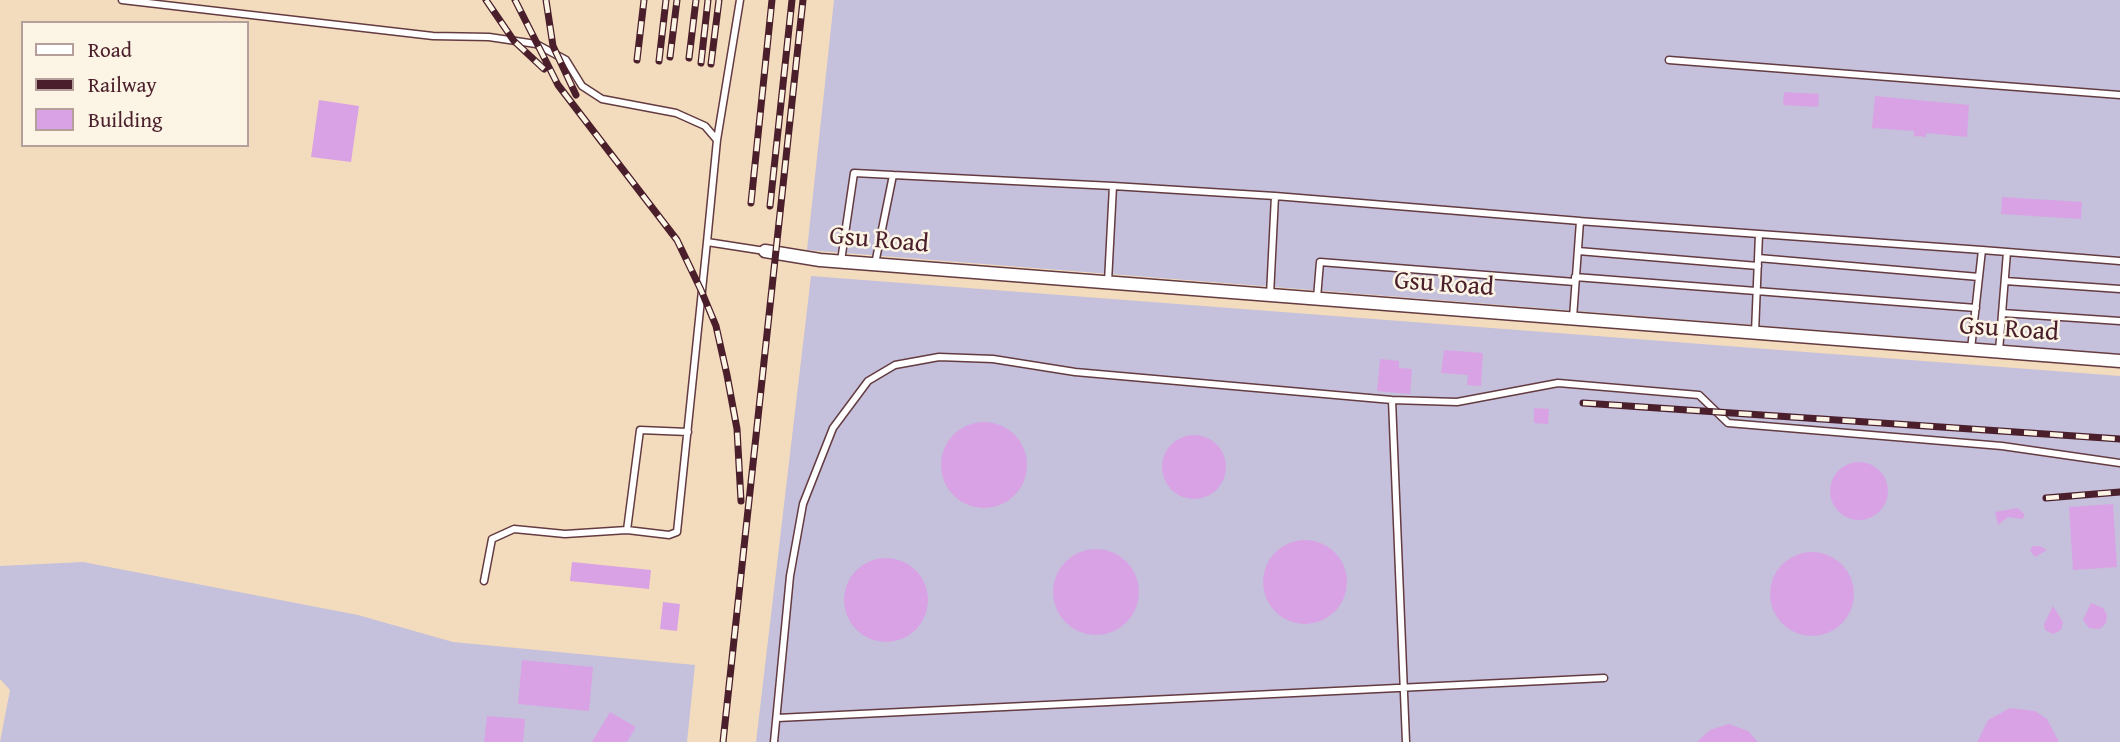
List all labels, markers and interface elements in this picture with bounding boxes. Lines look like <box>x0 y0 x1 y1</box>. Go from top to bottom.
legend <box>21 21 248 147</box>
text: Road <box>88 34 132 65</box>
text: Railway <box>88 69 157 100</box>
text: Building <box>88 104 162 135</box>
street label: Gsu Road <box>828 221 930 261</box>
street label: Gsu Road <box>1393 266 1495 304</box>
street label: Gsu Road <box>1958 311 2060 349</box>

